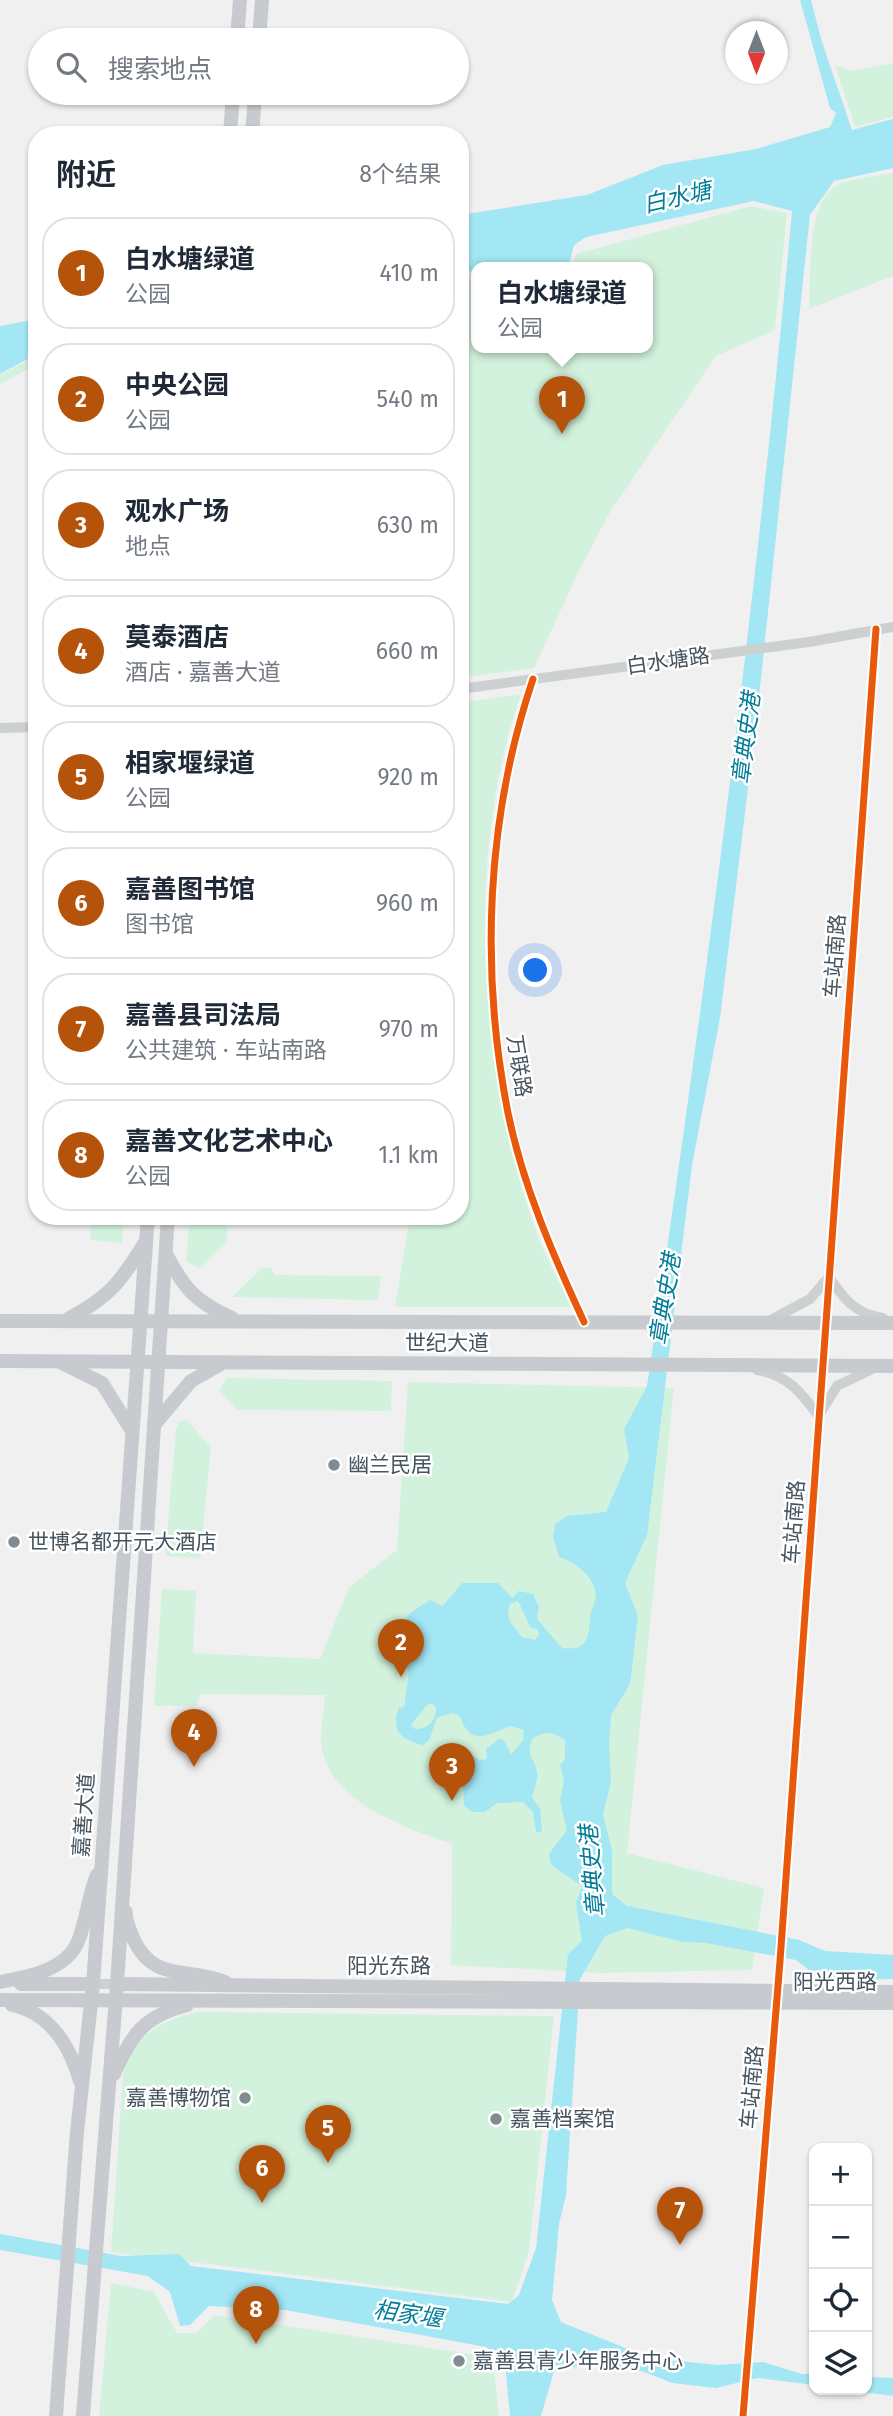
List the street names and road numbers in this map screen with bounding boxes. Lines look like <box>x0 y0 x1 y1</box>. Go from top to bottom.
street label: 白水塘路 <box>625 642 711 680</box>
street label: 车站南路 <box>819 913 851 999</box>
street label: 万联路 <box>501 1033 537 1099</box>
street label: 世纪大道 <box>405 1330 489 1356</box>
street label: 车站南路 <box>778 1479 810 1565</box>
street label: 嘉善大道 <box>68 1772 100 1858</box>
street label: 阳光东路 <box>347 1953 431 1979</box>
street label: 阳光西路 <box>793 1969 877 1995</box>
street label: 车站南路 <box>735 2044 769 2130</box>

